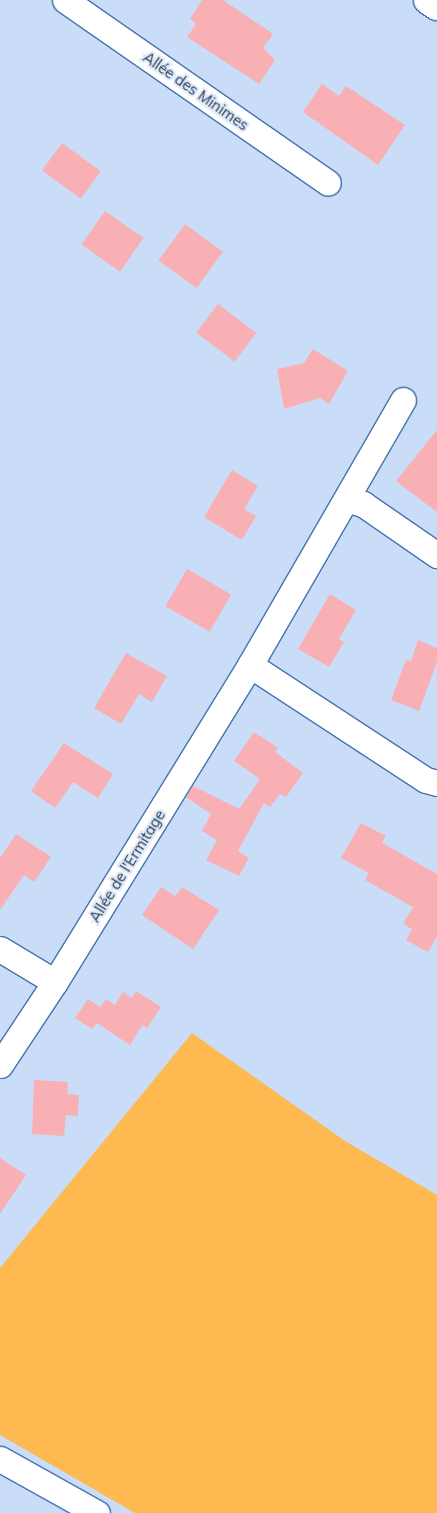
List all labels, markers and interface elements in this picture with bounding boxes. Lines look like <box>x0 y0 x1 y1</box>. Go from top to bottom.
street label: Allée des Minimes <box>140 48 252 134</box>
street label: Allée de l'Ermitage <box>85 807 169 925</box>

